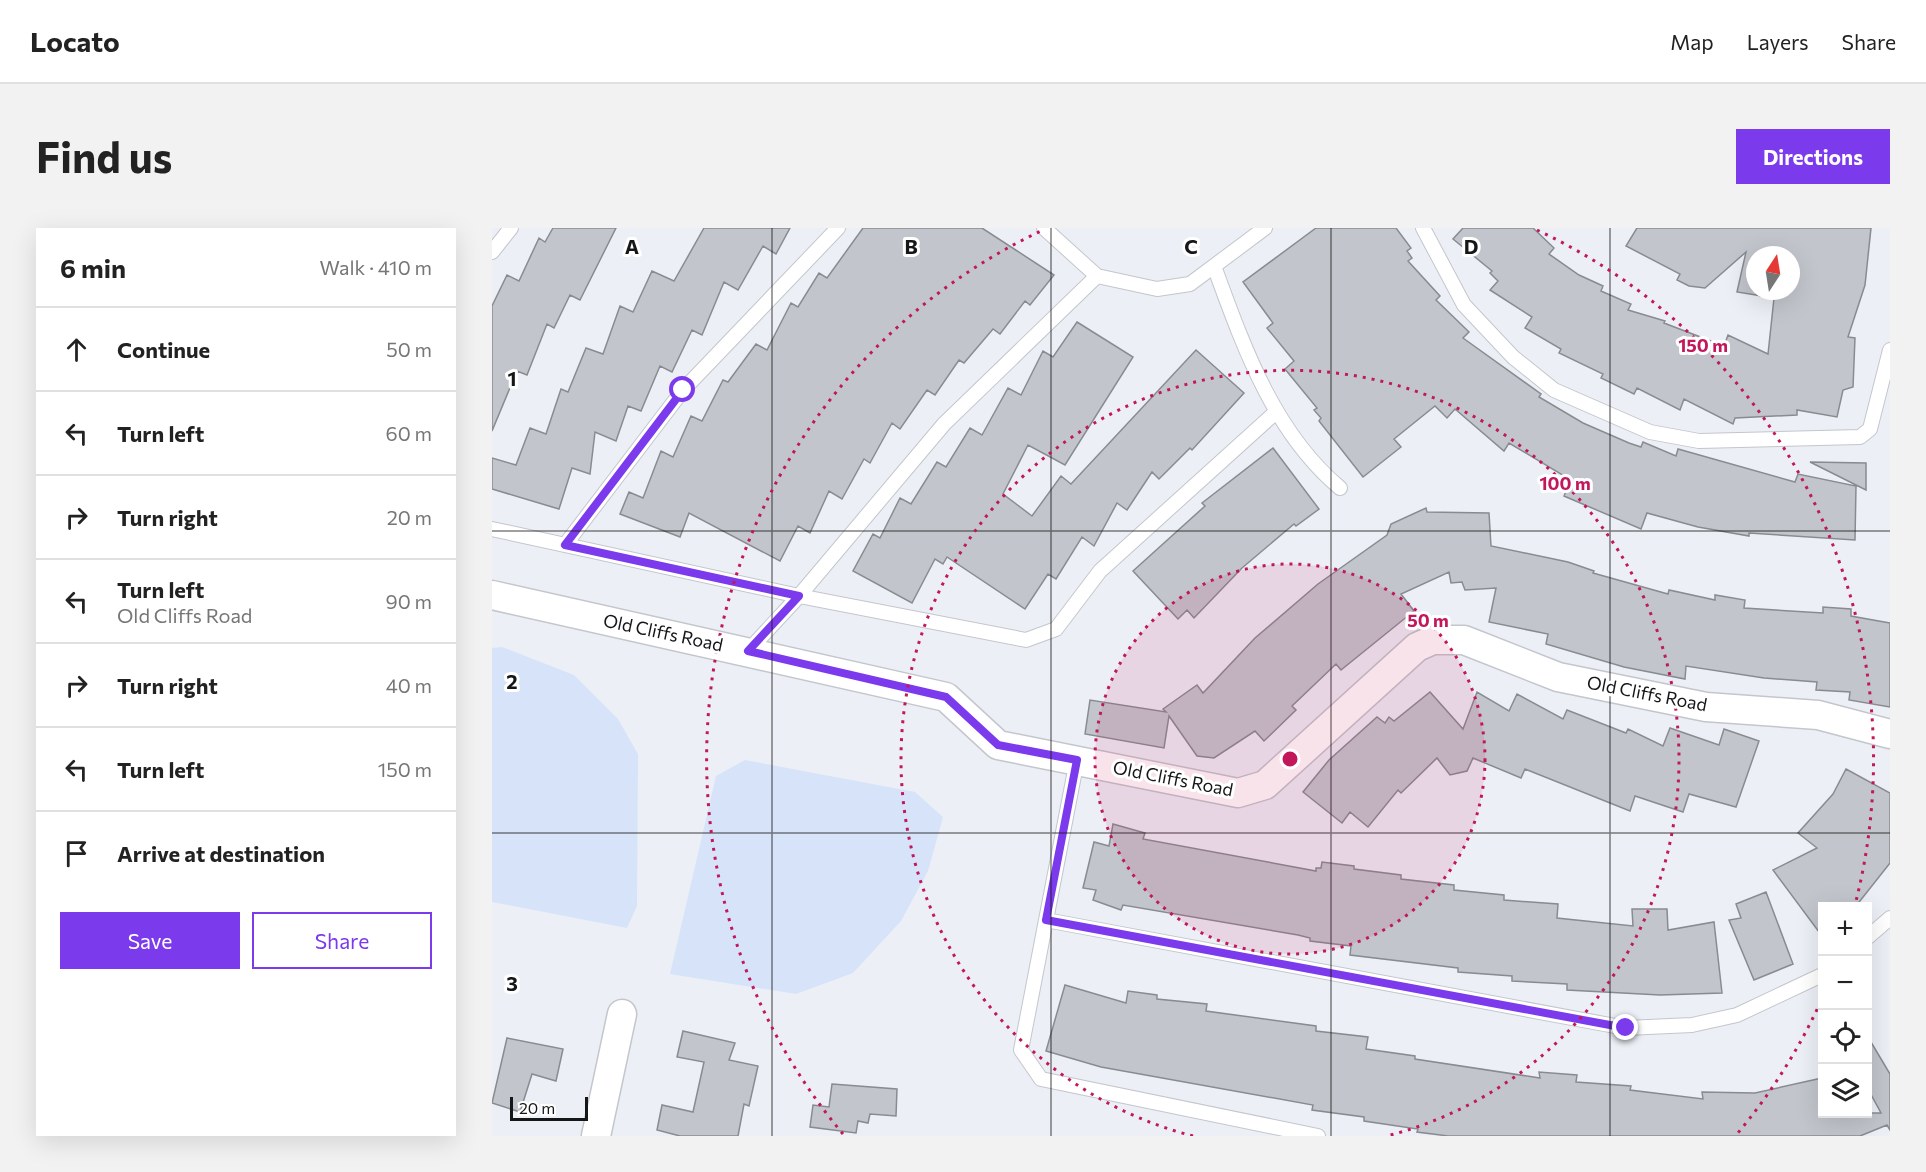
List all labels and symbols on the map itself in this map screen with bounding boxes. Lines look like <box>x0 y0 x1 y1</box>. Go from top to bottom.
text: A <box>625 234 639 258</box>
text: B <box>904 234 918 258</box>
text: C <box>1184 234 1198 258</box>
text: D <box>1464 234 1478 258</box>
north arrow <box>1746 246 1800 300</box>
text: 150 m <box>1678 334 1728 356</box>
text: 1 <box>507 366 517 390</box>
route start <box>669 376 695 402</box>
text: 100 m <box>1539 472 1591 494</box>
street label: Old Cliffs Road <box>601 609 725 655</box>
text: 50 m <box>1407 609 1449 631</box>
text: 2 <box>506 669 518 693</box>
street label: Old Cliffs Road <box>1585 671 1709 715</box>
centre of rings <box>1280 749 1300 769</box>
street label: Old Cliffs Road <box>1111 756 1235 800</box>
text: 3 <box>506 971 518 995</box>
route end <box>1612 1014 1638 1040</box>
scale bar <box>510 1094 588 1122</box>

